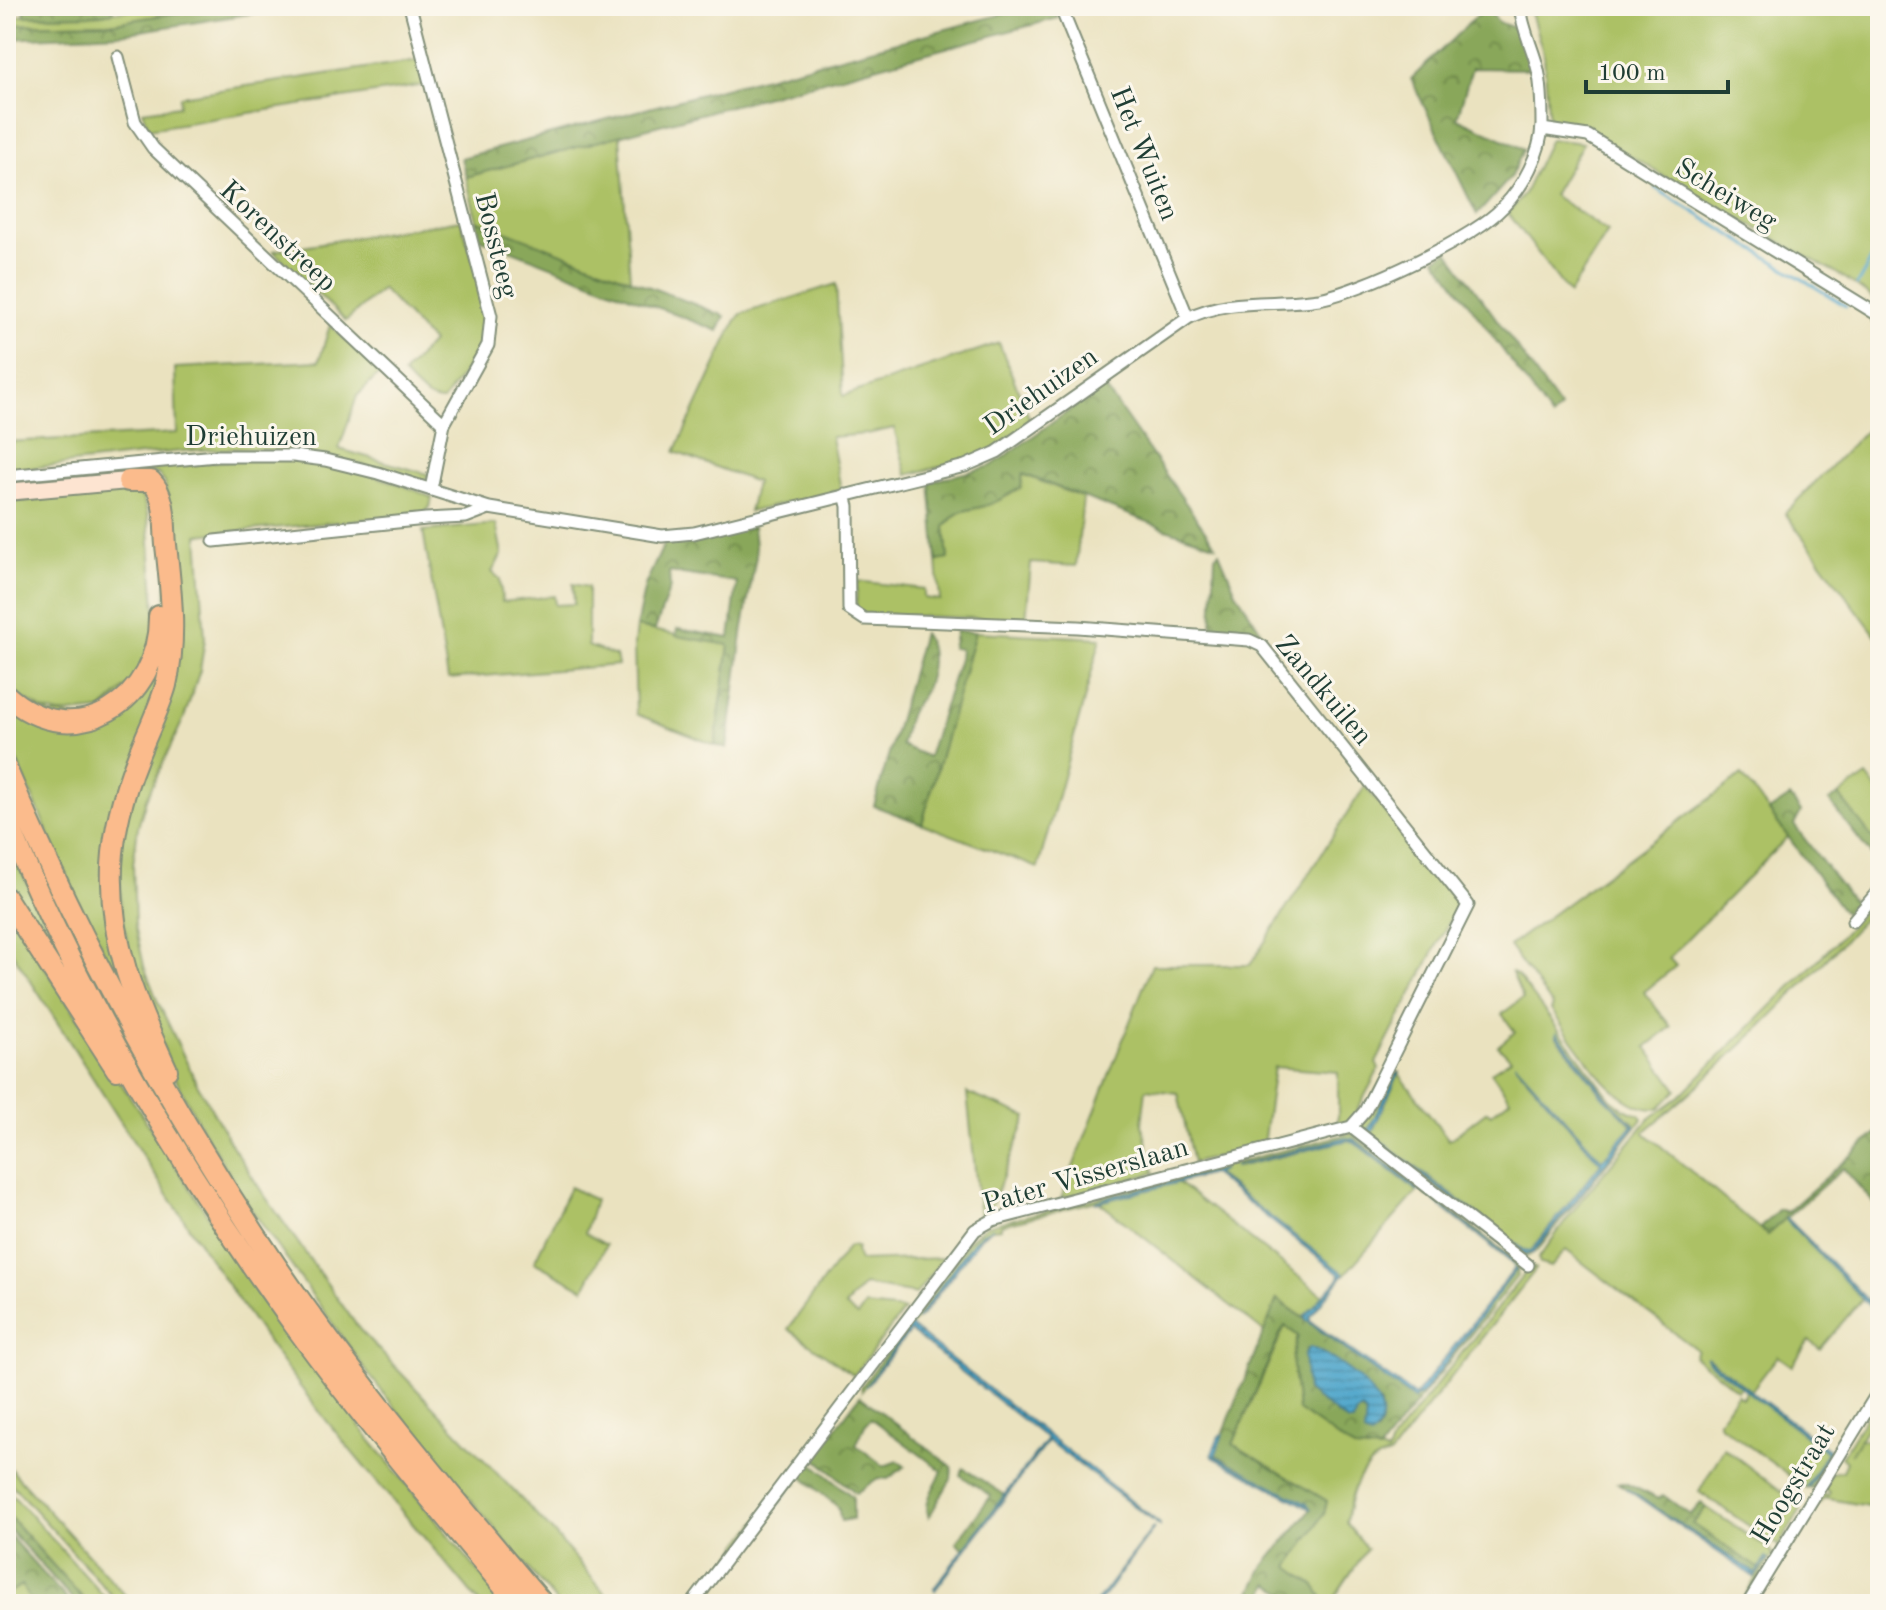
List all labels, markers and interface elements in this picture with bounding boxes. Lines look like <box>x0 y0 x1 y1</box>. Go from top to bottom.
scale bar <box>1586 44 1728 94</box>
text: 100 m <box>1598 62 1666 86</box>
street label: Het Wuiten <box>1104 83 1183 225</box>
street label: Scheiweg <box>1670 154 1781 237</box>
street label: Korenstreep <box>213 176 341 298</box>
street label: Bossteeg <box>468 190 522 302</box>
street label: Driehuizen <box>980 343 1104 442</box>
street label: Driehuizen <box>185 424 317 452</box>
street label: Zandkuilen <box>1269 630 1377 751</box>
street label: Pater Visserslaan <box>980 1134 1192 1220</box>
street label: Hoogstraat <box>1748 1419 1842 1550</box>

